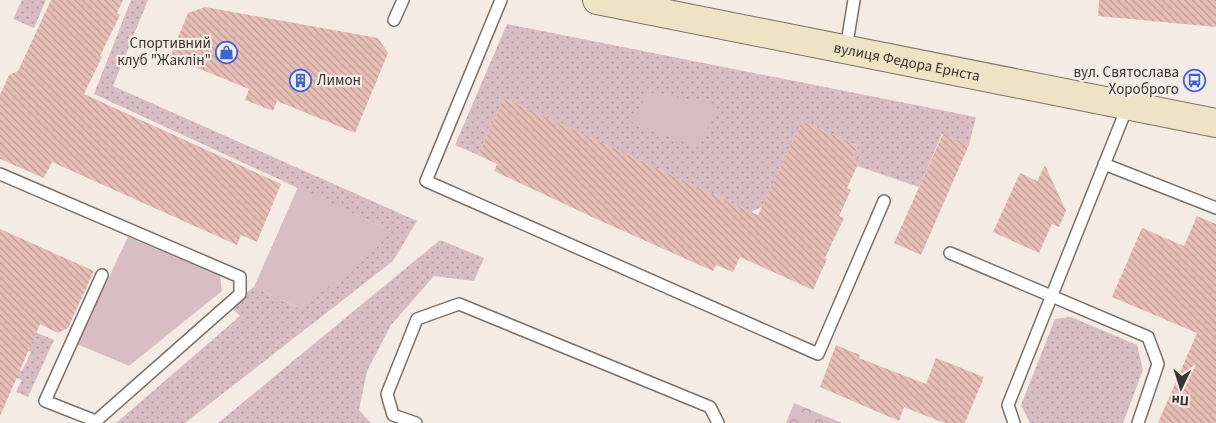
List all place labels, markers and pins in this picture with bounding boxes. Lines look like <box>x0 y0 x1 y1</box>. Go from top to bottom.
place label: Спортивний клуб "Жаклін" <box>117 33 211 71</box>
shop icon: Спортивний клуб "Жаклін" <box>215 40 239 64</box>
place label: вул. Святослава Хороброго <box>1073 62 1179 100</box>
building icon: Лимон <box>289 68 313 92</box>
bus stop icon: вул. Святослава Хороброго <box>1183 69 1207 93</box>
place label: Лимон <box>317 70 361 91</box>

